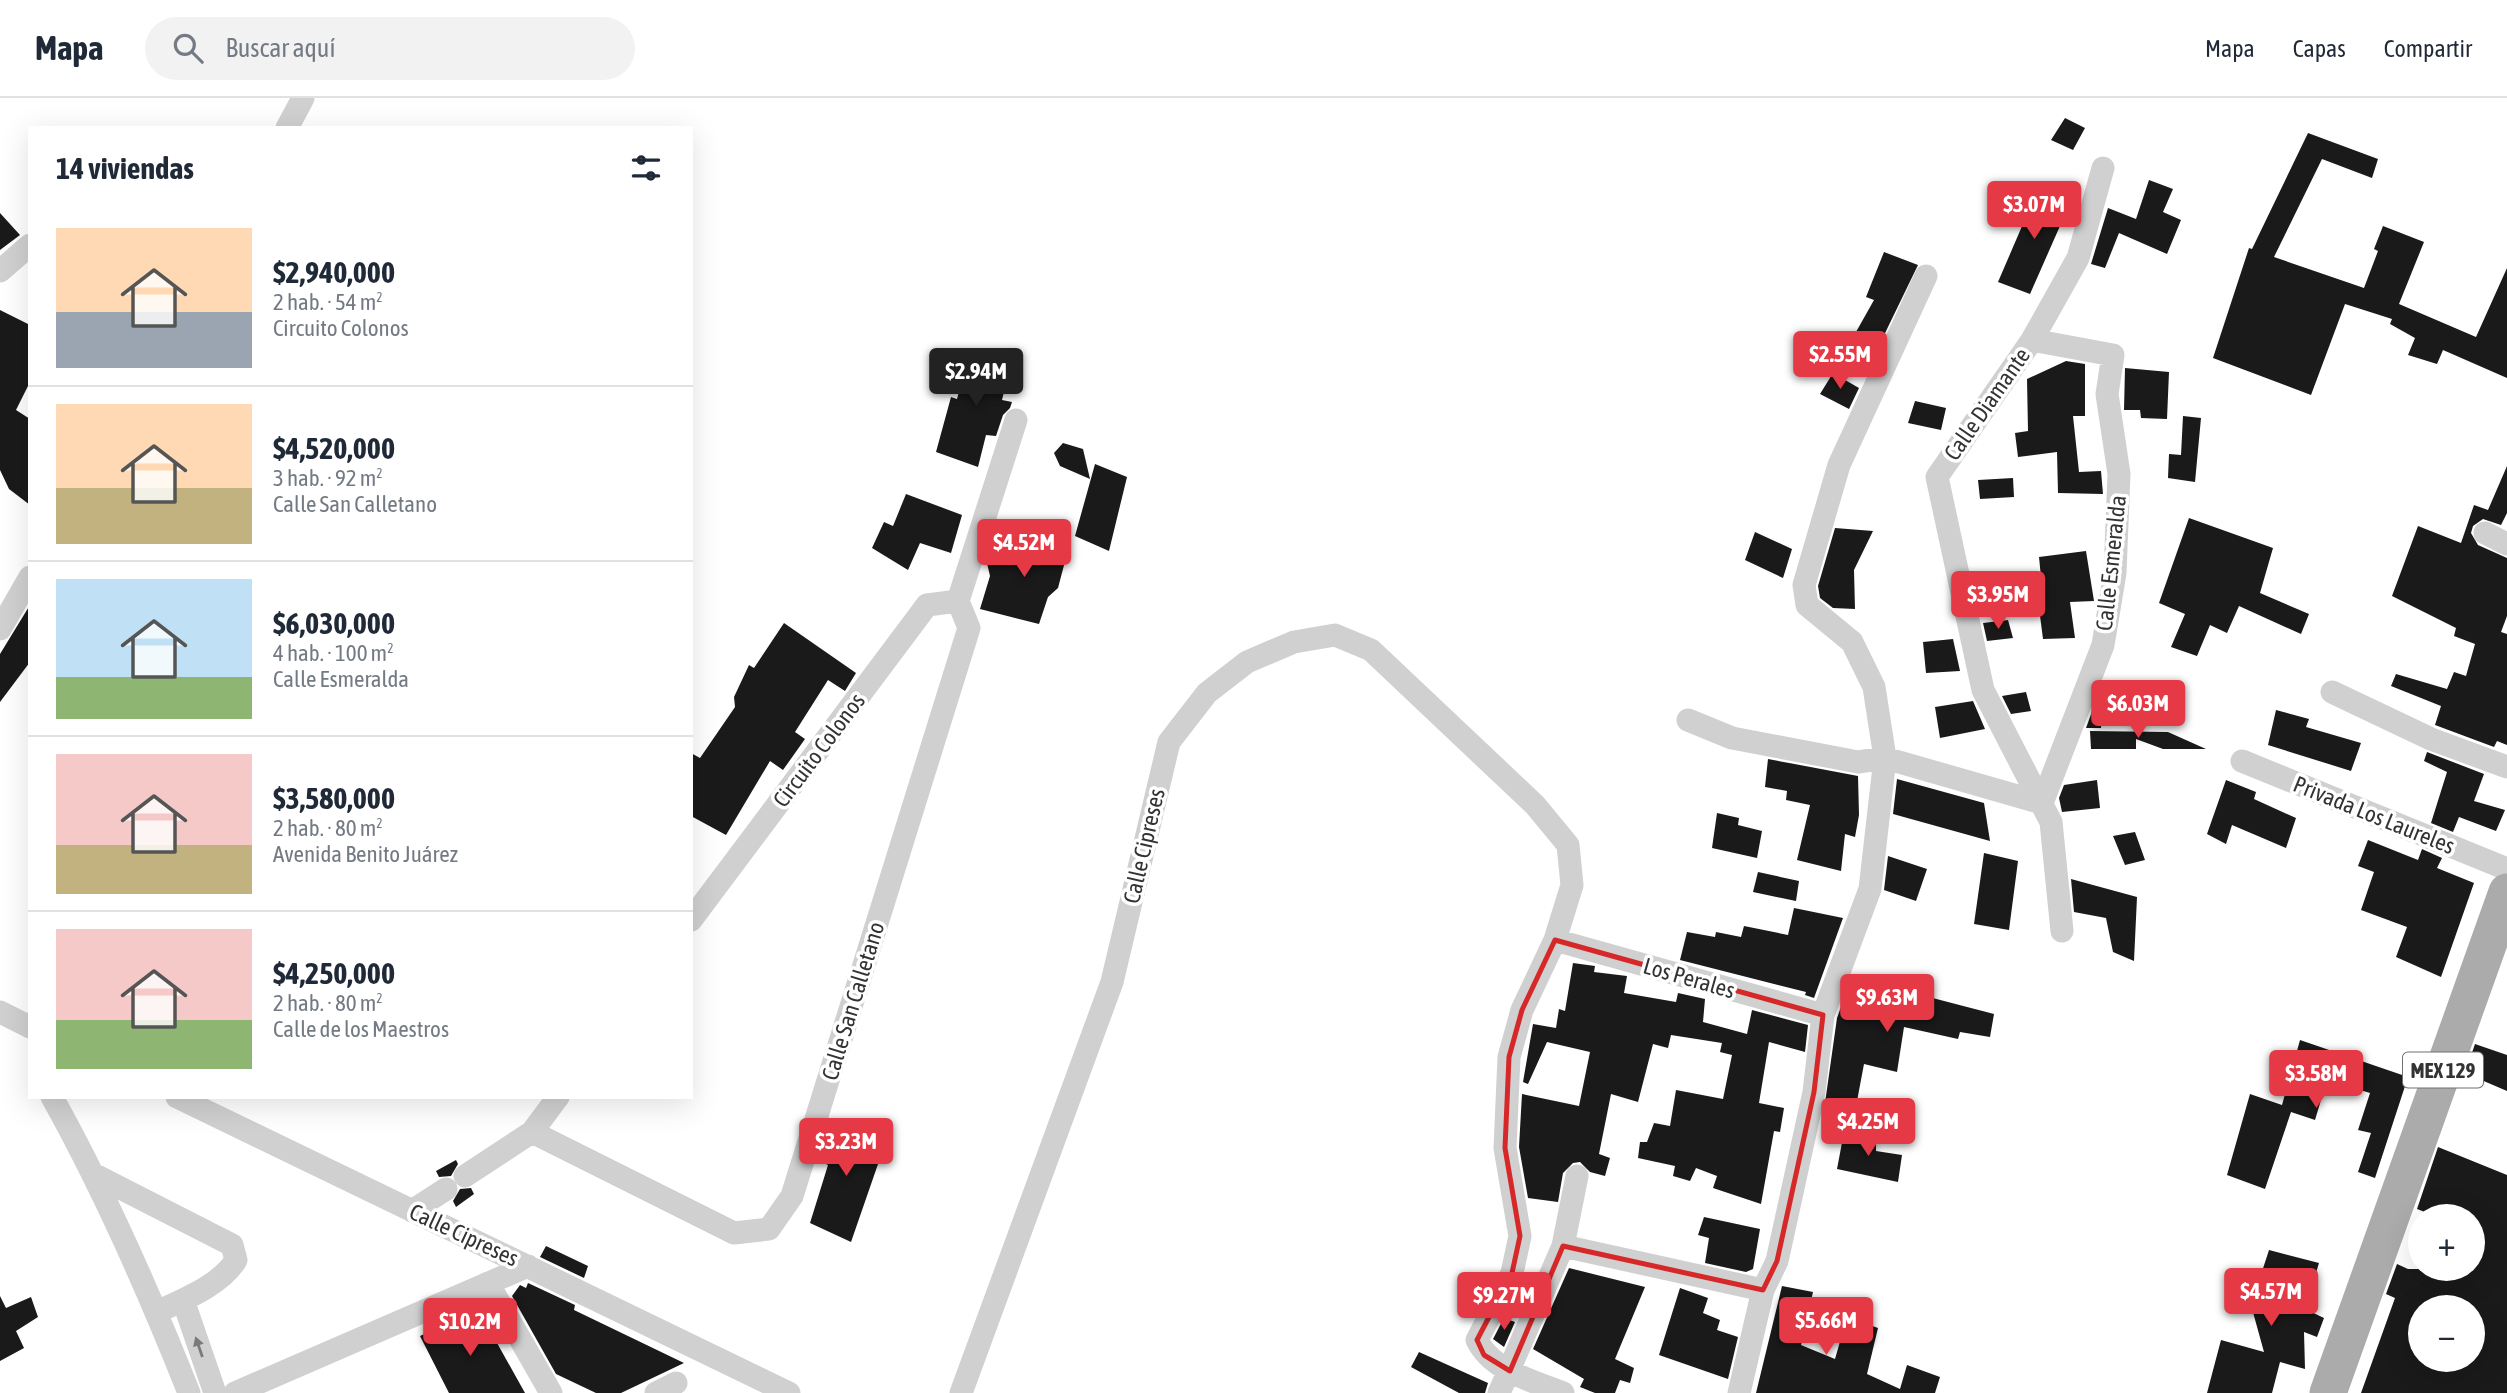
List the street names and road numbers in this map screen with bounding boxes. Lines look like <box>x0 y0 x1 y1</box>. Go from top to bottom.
street label: Calle Diamante <box>1939 343 2035 465</box>
street label: Calle Esmeralda <box>2091 494 2131 632</box>
street label: Circuito Colonos <box>768 688 870 812</box>
street label: Privada Los Laureles <box>2290 771 2458 859</box>
street label: Calle Cipreses <box>1118 786 1170 906</box>
street label: Calle San Calletano <box>817 919 889 1083</box>
street label: Los Perales <box>1640 953 1738 1003</box>
road number: MEX 129 <box>2403 1052 2483 1088</box>
street label: Calle Cipreses <box>405 1198 523 1272</box>

